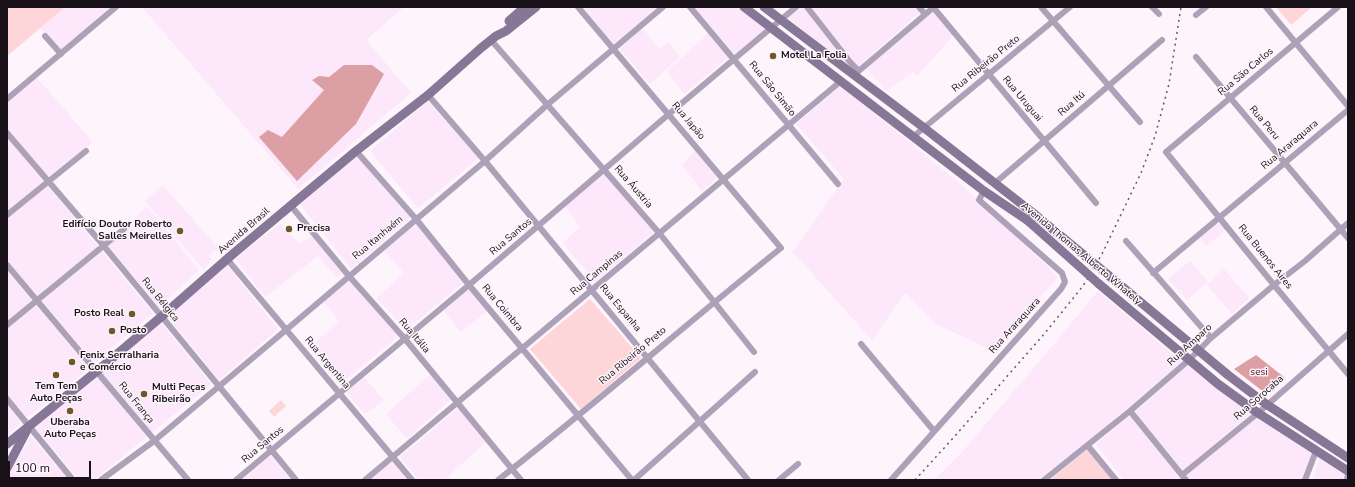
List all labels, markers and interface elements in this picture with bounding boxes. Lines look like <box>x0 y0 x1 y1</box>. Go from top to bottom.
street label: Rua Ribeirão Preto <box>950 33 1022 95</box>
street label: Rua São Carlos <box>1216 45 1276 99</box>
place label: Motel La Folia <box>781 50 847 62</box>
marker: Motel La Folia <box>768 51 778 61</box>
street label: Rua São Simão <box>746 59 798 119</box>
street label: Rua Uruguai <box>999 74 1045 124</box>
street label: Rua Itú <box>1056 89 1088 119</box>
street label: Rua Japão <box>669 100 707 142</box>
street label: Rua Peru <box>1246 104 1282 142</box>
street label: Rua Araraquara <box>1259 118 1321 172</box>
street label: Rua Áustria <box>611 163 655 211</box>
street label: Avenida Thomas Alberto Whately <box>1018 200 1144 308</box>
street label: Avenida Brasil <box>216 205 272 257</box>
street label: Rua Itanhaém <box>350 213 406 263</box>
street label: Rua Santos <box>488 216 534 258</box>
place label: Edifício Doutor Roberto Salles Meirelles <box>63 219 172 242</box>
street label: Rua Buenos Aires <box>1235 222 1295 292</box>
place label: Precisa <box>297 223 330 235</box>
marker: Precisa <box>284 224 294 234</box>
marker: Edifício Doutor Roberto Salles Meirelles <box>175 226 185 236</box>
street label: Rua Campinas <box>568 248 626 298</box>
street label: Rua Bélgica <box>139 276 181 324</box>
street label: Rua Coimbra <box>479 282 525 334</box>
street label: Rua Espanha <box>597 282 643 334</box>
street label: Rua Araraquara <box>987 296 1043 356</box>
place label: Posto Real <box>74 308 124 320</box>
marker: Posto Real <box>127 309 137 319</box>
street label: Rua Itália <box>396 316 432 356</box>
street label: Rua Amparo <box>1165 321 1215 369</box>
place label: Posto <box>120 325 146 337</box>
street label: Rua Ribeirão Preto <box>597 325 669 387</box>
marker: Posto <box>107 326 117 336</box>
street label: Rua Argentina <box>302 334 352 392</box>
place label: Fenix Serralharia e Comércio <box>80 350 159 374</box>
marker: Fenix Serralharia e Comércio <box>67 357 77 367</box>
park label: sesi <box>1250 367 1268 379</box>
marker: Tem Tem Auto Peças <box>51 370 61 380</box>
street label: Rua Sorocaba <box>1232 373 1286 423</box>
street label: Rua França <box>116 380 156 426</box>
place label: Tem Tem Auto Peças <box>30 381 82 404</box>
place label: Multi Peças Ribeirão <box>152 382 205 406</box>
marker: Multi Peças Ribeirão <box>139 389 149 399</box>
marker: Uberaba Auto Peças <box>65 406 75 416</box>
place label: Uberaba Auto Peças <box>44 417 96 440</box>
street label: Rua Santos <box>240 424 286 466</box>
scale bar <box>10 453 93 479</box>
text: 100 m <box>15 460 50 476</box>

